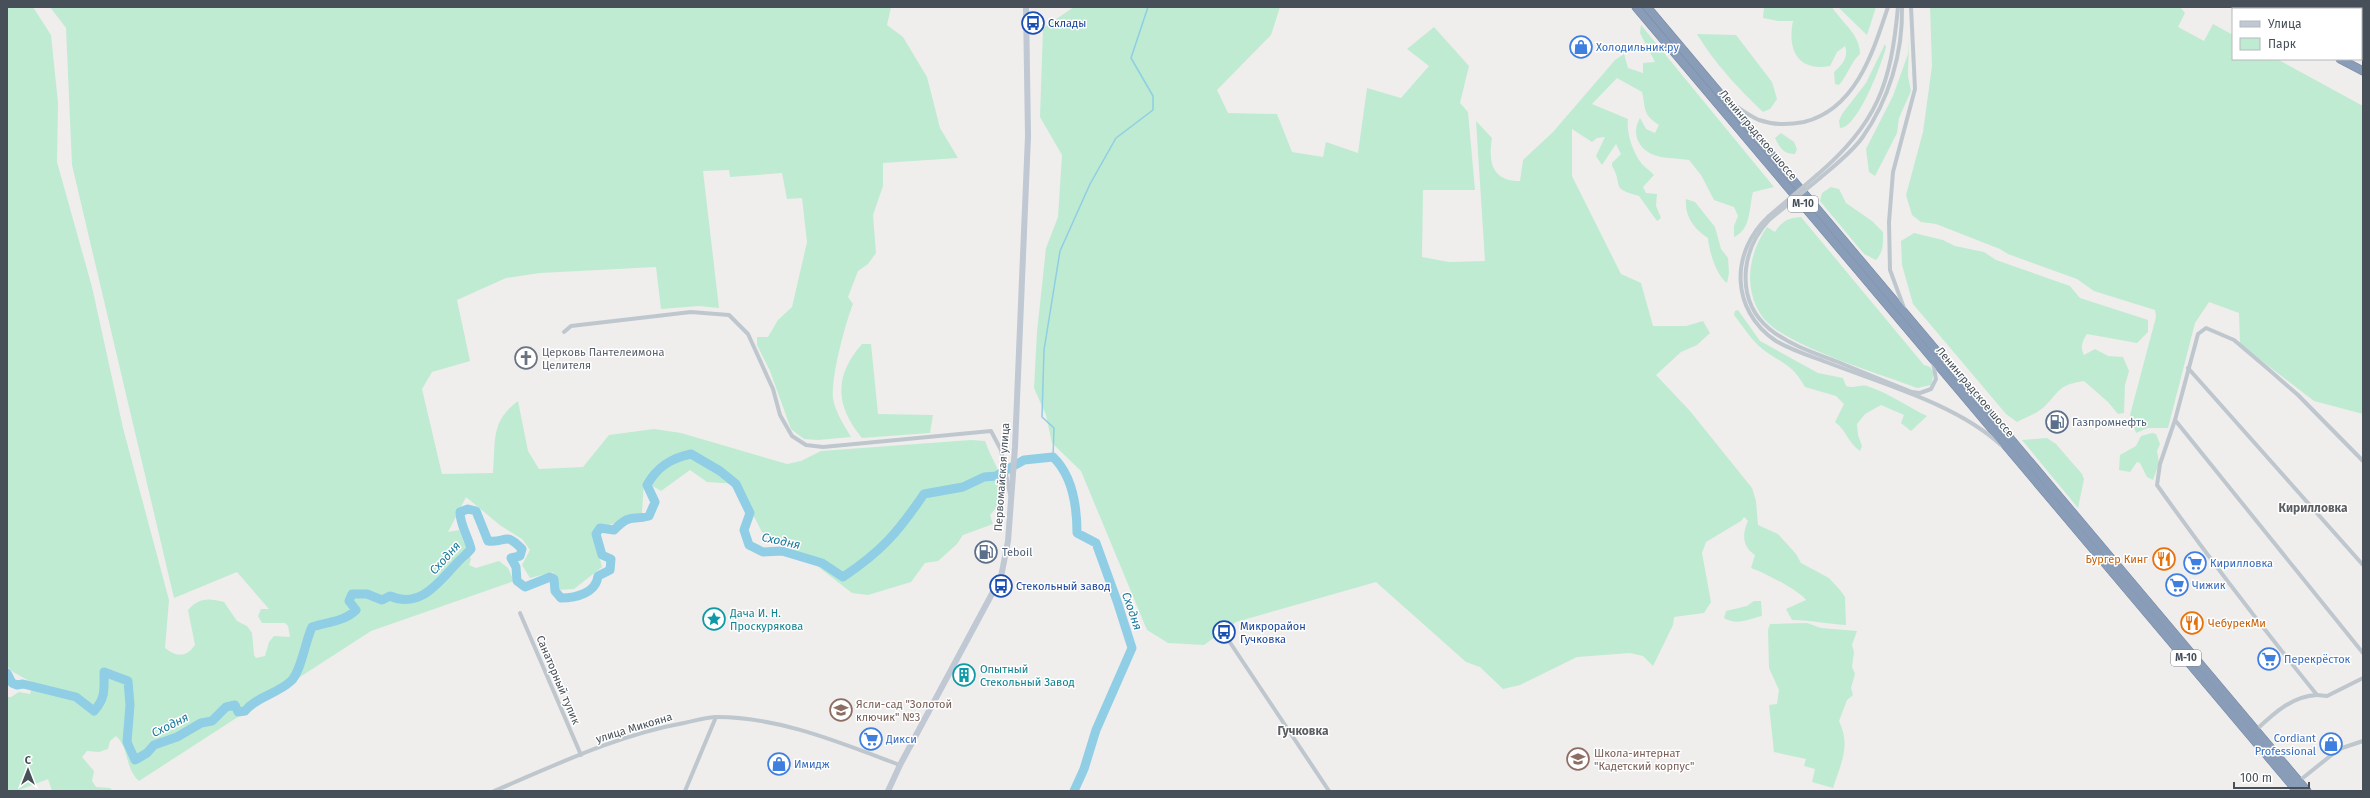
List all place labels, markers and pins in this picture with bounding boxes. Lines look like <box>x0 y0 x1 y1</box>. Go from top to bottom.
bus stop icon: Склады <box>1020 10 1046 36</box>
place label: Склады <box>1048 17 1086 30</box>
shop icon: Холодильник.ру <box>1568 34 1594 60</box>
place label: Холодильник.ру <box>1596 41 1680 54</box>
church icon: Церковь Пантелеимона Целителя <box>513 345 539 371</box>
place label: Церковь Пантелеимона Целителя <box>542 346 664 372</box>
fuel station icon: Газпромнефть <box>2044 409 2070 435</box>
place label: Газпромнефть <box>2072 416 2147 429</box>
fuel station icon: Teboil <box>973 539 999 565</box>
place label: Teboil <box>1002 546 1032 559</box>
restaurant icon: Бургер Кинг <box>2151 546 2177 572</box>
supermarket icon: Кирилловка <box>2182 550 2208 576</box>
place label: Бургер Кинг <box>2086 553 2148 566</box>
place label: Кирилловка <box>2210 557 2273 570</box>
supermarket icon: Чижик <box>2164 572 2190 598</box>
bus stop icon: Стекольный завод <box>988 573 1014 599</box>
place label: Чижик <box>2192 579 2226 592</box>
place label: Стекольный завод <box>1016 580 1110 593</box>
place icon: Дача И. Н. Проскурякова <box>701 606 727 632</box>
place label: Дача И. Н. Проскурякова <box>729 607 803 633</box>
restaurant icon: ЧебурекМи <box>2179 610 2205 636</box>
place label: ЧебурекМи <box>2208 617 2266 630</box>
bus stop icon: Микрорайон Гучковка <box>1211 619 1237 645</box>
place label: Микрорайон Гучковка <box>1240 620 1306 646</box>
supermarket icon: Перекрёсток <box>2256 646 2282 672</box>
place label: Перекрёсток <box>2284 653 2351 666</box>
building icon: Опытный Стекольный Завод <box>951 662 977 688</box>
place label: Опытный Стекольный Завод <box>980 663 1075 689</box>
school or university icon: Ясли-сад "Золотой ключик" №3 <box>828 697 854 723</box>
place label: Ясли-сад "Золотой ключик" №3 <box>856 698 952 724</box>
supermarket icon: Дикси <box>858 726 884 752</box>
shop icon: Cordiant Professional <box>2318 731 2344 757</box>
place label: Cordiant Professional <box>2255 732 2316 758</box>
place label: Дикси <box>885 733 917 746</box>
school or university icon: Школа-интернат "Кадетский корпус" <box>1565 746 1591 772</box>
place label: Школа-интернат "Кадетский корпус" <box>1594 747 1694 773</box>
shop icon: Имидж <box>766 751 792 777</box>
place label: Имидж <box>794 758 830 771</box>

